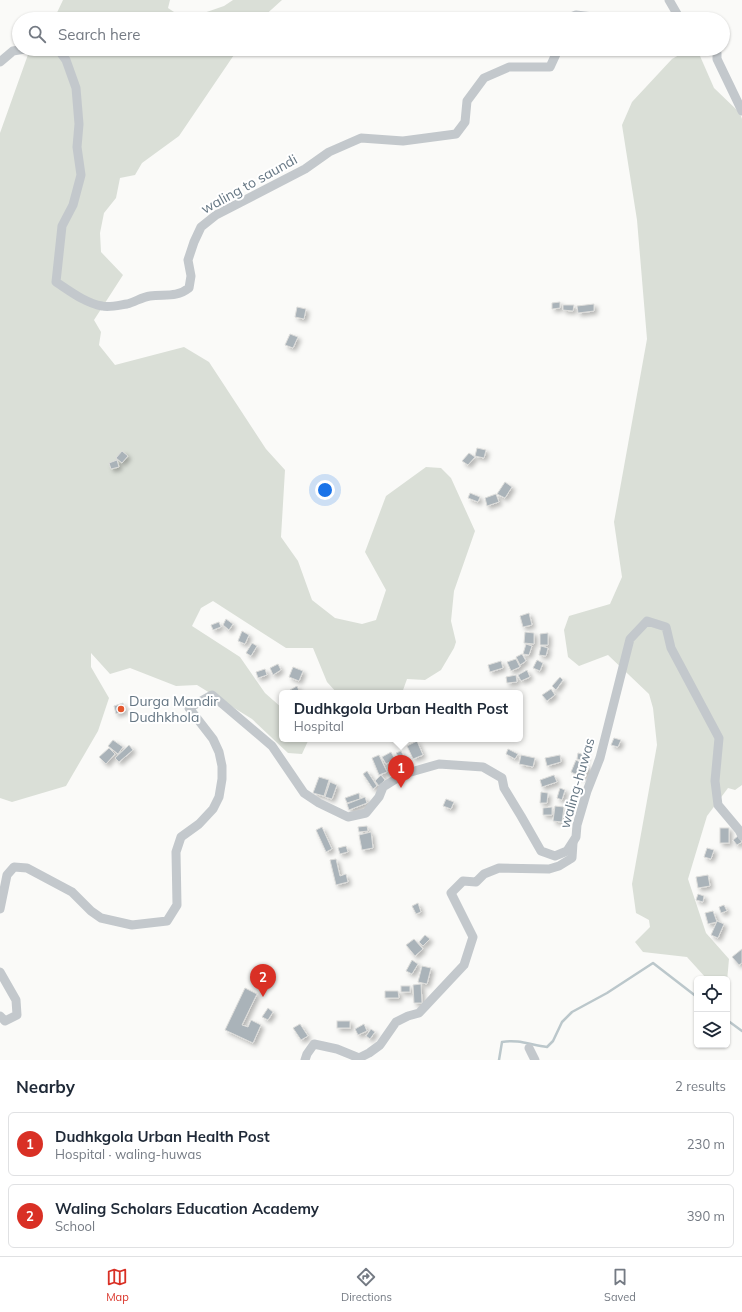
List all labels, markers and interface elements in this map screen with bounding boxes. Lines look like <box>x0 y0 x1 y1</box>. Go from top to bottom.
search box <box>12 12 730 56</box>
icon: search <box>26 23 48 45</box>
text: Search here <box>58 25 140 44</box>
street label: waling to saundi <box>198 150 300 218</box>
your location <box>315 480 335 500</box>
popup <box>279 690 523 742</box>
place label: Durga Mandir Dudhkhola <box>129 692 219 726</box>
text: Dudhkgola Urban Health Post <box>294 699 508 718</box>
marker: Durga Mandir Dudhkhola <box>116 704 126 714</box>
text: Hospital <box>294 718 344 734</box>
street label: waling-huwas <box>555 736 599 830</box>
pin: 1 <box>388 755 414 788</box>
pin: 2 <box>250 964 276 997</box>
map controls <box>694 976 730 1048</box>
button: locate <box>694 976 730 1012</box>
button: layers <box>694 1012 730 1048</box>
text: Nearby <box>16 1076 75 1097</box>
text: 2 results <box>675 1078 726 1094</box>
text: Dudhkgola Urban Health Post <box>55 1127 270 1146</box>
text: 1 <box>26 1136 34 1152</box>
text: 230 m <box>687 1136 725 1152</box>
text: Hospital · waling-huwas <box>55 1146 202 1162</box>
text: Waling Scholars Education Academy <box>55 1199 319 1218</box>
text: 2 <box>26 1208 34 1224</box>
text: 390 m <box>687 1208 725 1224</box>
text: School <box>55 1218 95 1234</box>
tab: Map <box>106 1266 129 1304</box>
tab: Directions <box>341 1266 392 1304</box>
tab: Saved <box>604 1266 636 1304</box>

